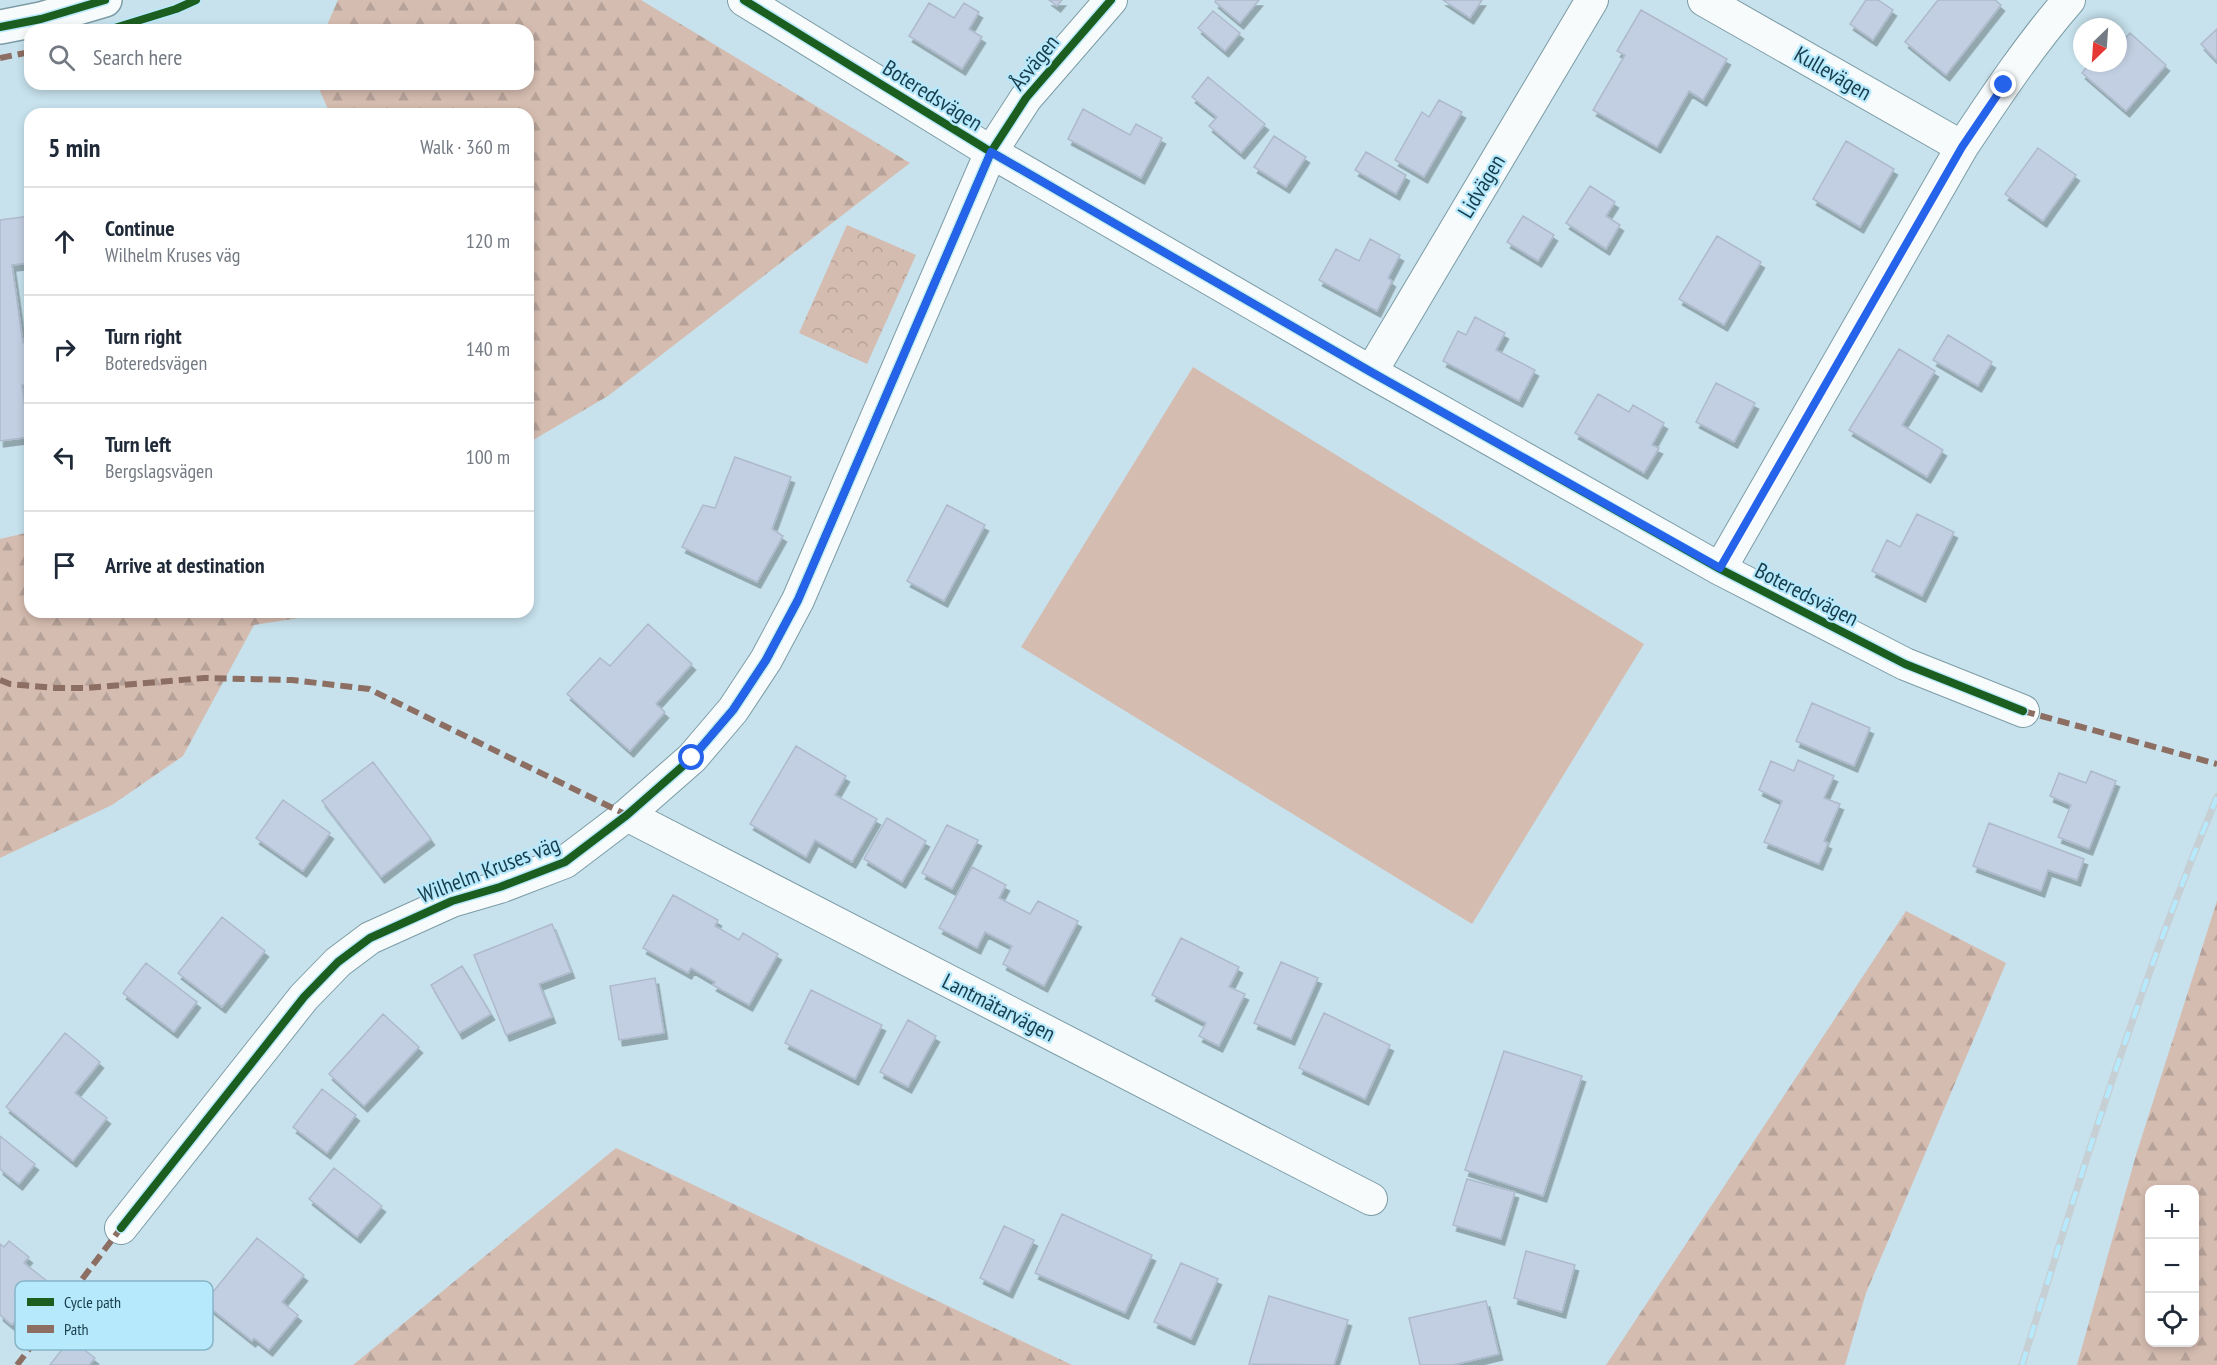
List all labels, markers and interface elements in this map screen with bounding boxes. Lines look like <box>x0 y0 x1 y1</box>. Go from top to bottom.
north arrow <box>2073 18 2127 72</box>
search box <box>24 24 534 90</box>
street label: Åsvägen <box>1003 29 1065 95</box>
street label: Kullevägen <box>1789 40 1877 106</box>
icon: search <box>45 41 78 74</box>
text: Search here <box>93 43 182 71</box>
street label: Boteredsvägen <box>878 53 988 137</box>
route end <box>1990 71 2016 97</box>
text: 5 min <box>48 131 101 164</box>
text: Walk · 360 m <box>420 134 510 160</box>
street label: Lidvägen <box>1451 149 1511 223</box>
text: Continue <box>105 214 175 242</box>
icon: ahead <box>48 225 81 258</box>
text: 120 m <box>466 228 510 254</box>
text: Wilhelm Kruses väg <box>105 242 240 268</box>
text: Turn right <box>105 322 182 350</box>
icon: right <box>48 333 81 366</box>
text: 140 m <box>466 336 510 362</box>
text: Boteredsvägen <box>105 350 207 376</box>
text: Turn left <box>105 430 171 458</box>
icon: left <box>48 441 81 474</box>
text: 100 m <box>466 444 510 470</box>
text: Bergslagsvägen <box>105 458 213 484</box>
icon: arrive <box>48 549 81 582</box>
text: Arrive at destination <box>105 551 265 579</box>
street label: Boteredsvägen <box>1751 556 1863 632</box>
route start <box>678 744 704 770</box>
street label: Wilhelm Kruses väg <box>414 829 564 909</box>
street label: Lantmätarvägen <box>938 967 1060 1047</box>
map controls <box>2145 1185 2199 1347</box>
button: + <box>2145 1185 2199 1239</box>
button: − <box>2145 1239 2199 1293</box>
legend <box>15 1281 213 1350</box>
text: Cycle path <box>64 1292 121 1312</box>
button: locate <box>2145 1293 2199 1347</box>
text: Path <box>64 1319 89 1339</box>

